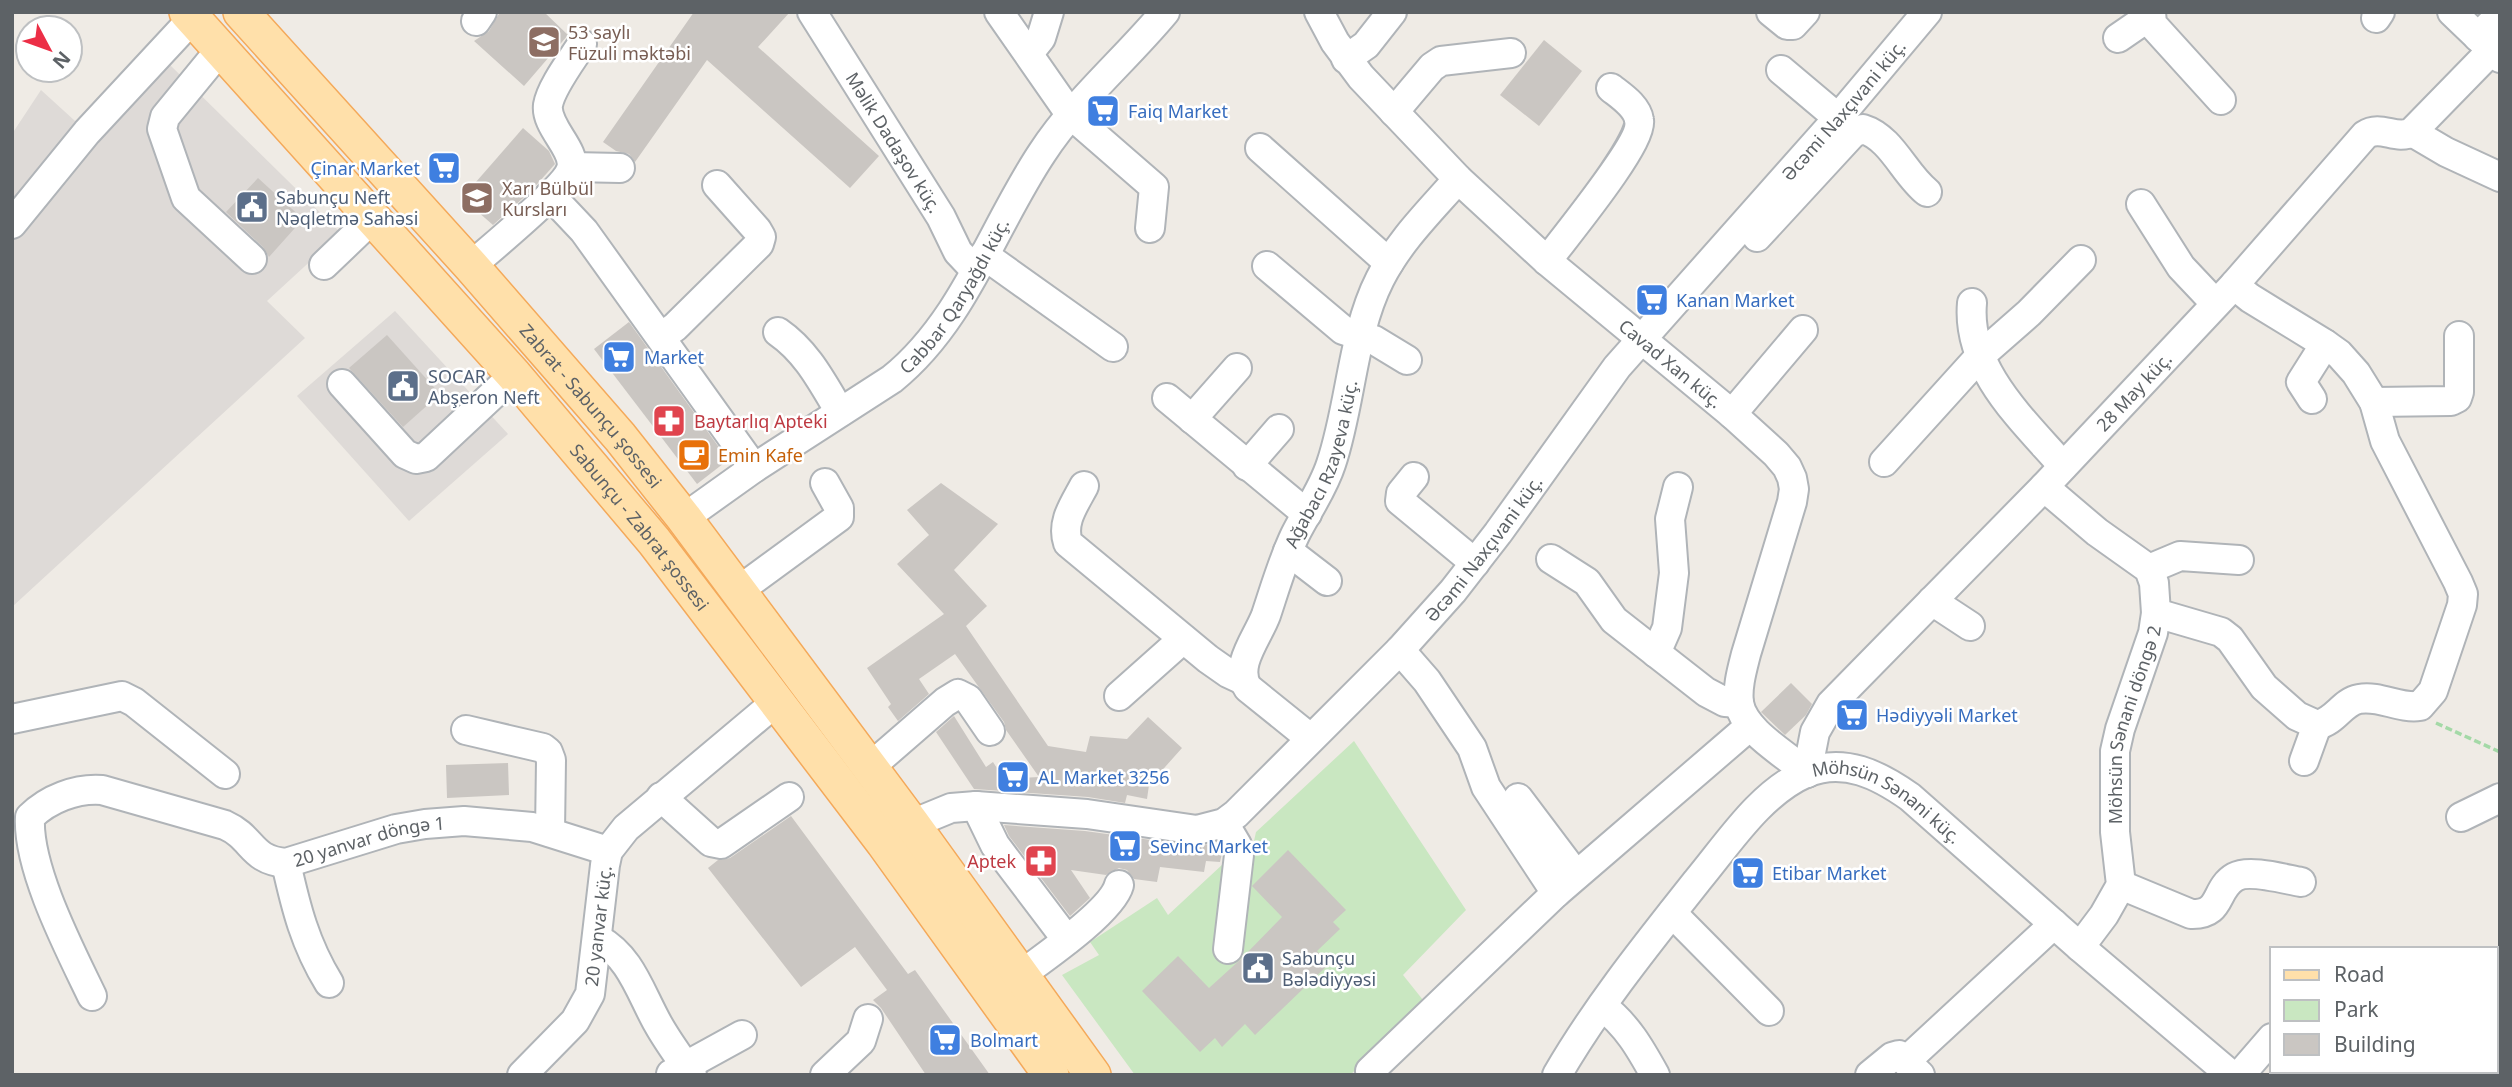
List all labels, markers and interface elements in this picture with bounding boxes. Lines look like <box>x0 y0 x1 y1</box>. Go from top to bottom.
north arrow <box>14 14 84 84</box>
place label: 53 saylı Füzuli məktəbi <box>568 20 691 65</box>
school or university icon: 53 saylı Füzuli məktəbi <box>525 23 563 61</box>
street label: Əcəmi Naxçıvani küç. <box>1776 35 1911 186</box>
text: N <box>47 46 77 75</box>
street label: Məlik Dadaşov küç. <box>841 67 947 217</box>
supermarket icon: Faiq Market <box>1084 92 1122 130</box>
place label: Faiq Market <box>1128 99 1228 123</box>
supermarket icon: Çinar Market <box>425 149 463 187</box>
place label: Çinar Market <box>311 156 420 180</box>
place label: Xarı Bülbül Kursları <box>502 176 594 221</box>
school or university icon: Xarı Bülbül Kursları <box>458 179 496 217</box>
place label: Sabunçu Neft Nəqletmə Sahəsi <box>276 185 418 230</box>
public building icon: Sabunçu Neft Nəqletmə Sahəsi <box>233 188 271 226</box>
street label: Cabbar Qaryağdı küç. <box>894 214 1014 379</box>
supermarket icon: Kanan Market <box>1633 281 1671 319</box>
place label: Kanan Market <box>1676 288 1795 312</box>
street label: Cavad Xan küç. <box>1614 314 1727 413</box>
street label: Zabrat - Sabunçu şossesi <box>515 319 668 493</box>
supermarket icon: Market <box>600 338 638 376</box>
place label: Market <box>644 345 705 369</box>
street label: 28 May küç. <box>2091 347 2177 436</box>
place label: SOCAR Abşeron Neft <box>428 364 540 409</box>
public building icon: SOCAR Abşeron Neft <box>384 367 422 405</box>
street label: Ağabacı Rzayeva küç. <box>1279 378 1362 552</box>
pharmacy icon: Baytarlıq Apteki <box>650 402 688 440</box>
place label: Baytarlıq Apteki <box>694 409 828 433</box>
cafe icon: Emin Kafe <box>675 436 713 474</box>
street label: Sabunçu - Zabrat şossesi <box>565 439 715 615</box>
place label: Emin Kafe <box>718 443 803 467</box>
street label: Əcəmi Naxçıvani küç. <box>1419 471 1547 627</box>
street label: Möhsün Sənani döngə 2 <box>2103 624 2166 824</box>
supermarket icon: Hədiyyəli Market <box>1833 696 1871 734</box>
place label: Hədiyyəli Market <box>1876 703 2018 727</box>
street label: Möhsün Sənani küç. <box>1810 755 1966 849</box>
supermarket icon: AL Market 3256 <box>994 758 1032 796</box>
place label: AL Market 3256 <box>1038 765 1170 789</box>
street label: 20 yanvar döngə 1 <box>290 811 446 872</box>
supermarket icon: Sevinc Market <box>1106 827 1144 865</box>
place label: Sevinc Market <box>1150 834 1269 858</box>
pharmacy icon: Aptek <box>1022 842 1060 880</box>
place label: Aptek <box>967 849 1016 873</box>
supermarket icon: Etibar Market <box>1729 854 1767 892</box>
place label: Etibar Market <box>1772 861 1887 885</box>
street label: 20 yanvar küç. <box>579 864 617 988</box>
place label: Sabunçu Bələdiyyəsi <box>1282 946 1376 991</box>
legend <box>2270 947 2498 1073</box>
public building icon: Sabunçu Bələdiyyəsi <box>1239 949 1277 987</box>
text: Road <box>2334 960 2384 988</box>
text: Park <box>2334 995 2379 1023</box>
supermarket icon: Bolmart <box>926 1021 964 1059</box>
place label: Bolmart <box>970 1028 1039 1052</box>
text: Building <box>2334 1030 2416 1058</box>

